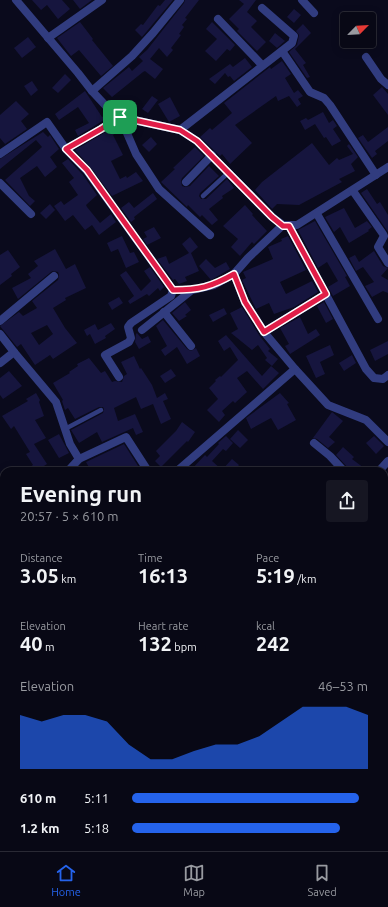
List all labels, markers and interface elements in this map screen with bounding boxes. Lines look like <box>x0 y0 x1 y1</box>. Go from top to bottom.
north arrow <box>340 12 376 48</box>
map controls <box>340 12 376 48</box>
pin <box>103 100 137 134</box>
icon: arrive <box>109 106 131 128</box>
button: share <box>326 480 368 522</box>
text: Evening run <box>20 481 142 506</box>
text: 20:57 · 5 × 610 m <box>20 509 119 523</box>
text: Distance <box>20 552 63 564</box>
text: Time <box>138 552 163 564</box>
text: Pace <box>256 552 279 564</box>
text: 3.05 <box>20 564 59 587</box>
text: 16:13 <box>138 564 188 587</box>
text: 5:19 <box>256 564 295 587</box>
text: km <box>59 573 76 585</box>
text: /km <box>295 573 316 585</box>
text: Elevation <box>20 620 66 632</box>
text: Heart rate <box>138 620 189 632</box>
text: kcal <box>256 620 275 632</box>
text: 40 <box>20 632 43 655</box>
text: 132 <box>138 632 172 655</box>
text: 242 <box>256 632 290 655</box>
text: m <box>43 641 55 653</box>
text: bpm <box>172 641 197 653</box>
text: Elevation <box>20 679 74 693</box>
text: 46–53 m <box>318 679 368 693</box>
text: 610 m <box>20 791 56 805</box>
text: 5:11 <box>84 791 109 805</box>
text: 1.2 km <box>20 821 59 835</box>
text: 5:18 <box>84 821 109 835</box>
tab: Home <box>51 862 81 898</box>
tab: Map <box>183 862 205 898</box>
tab: Saved <box>308 862 337 898</box>

